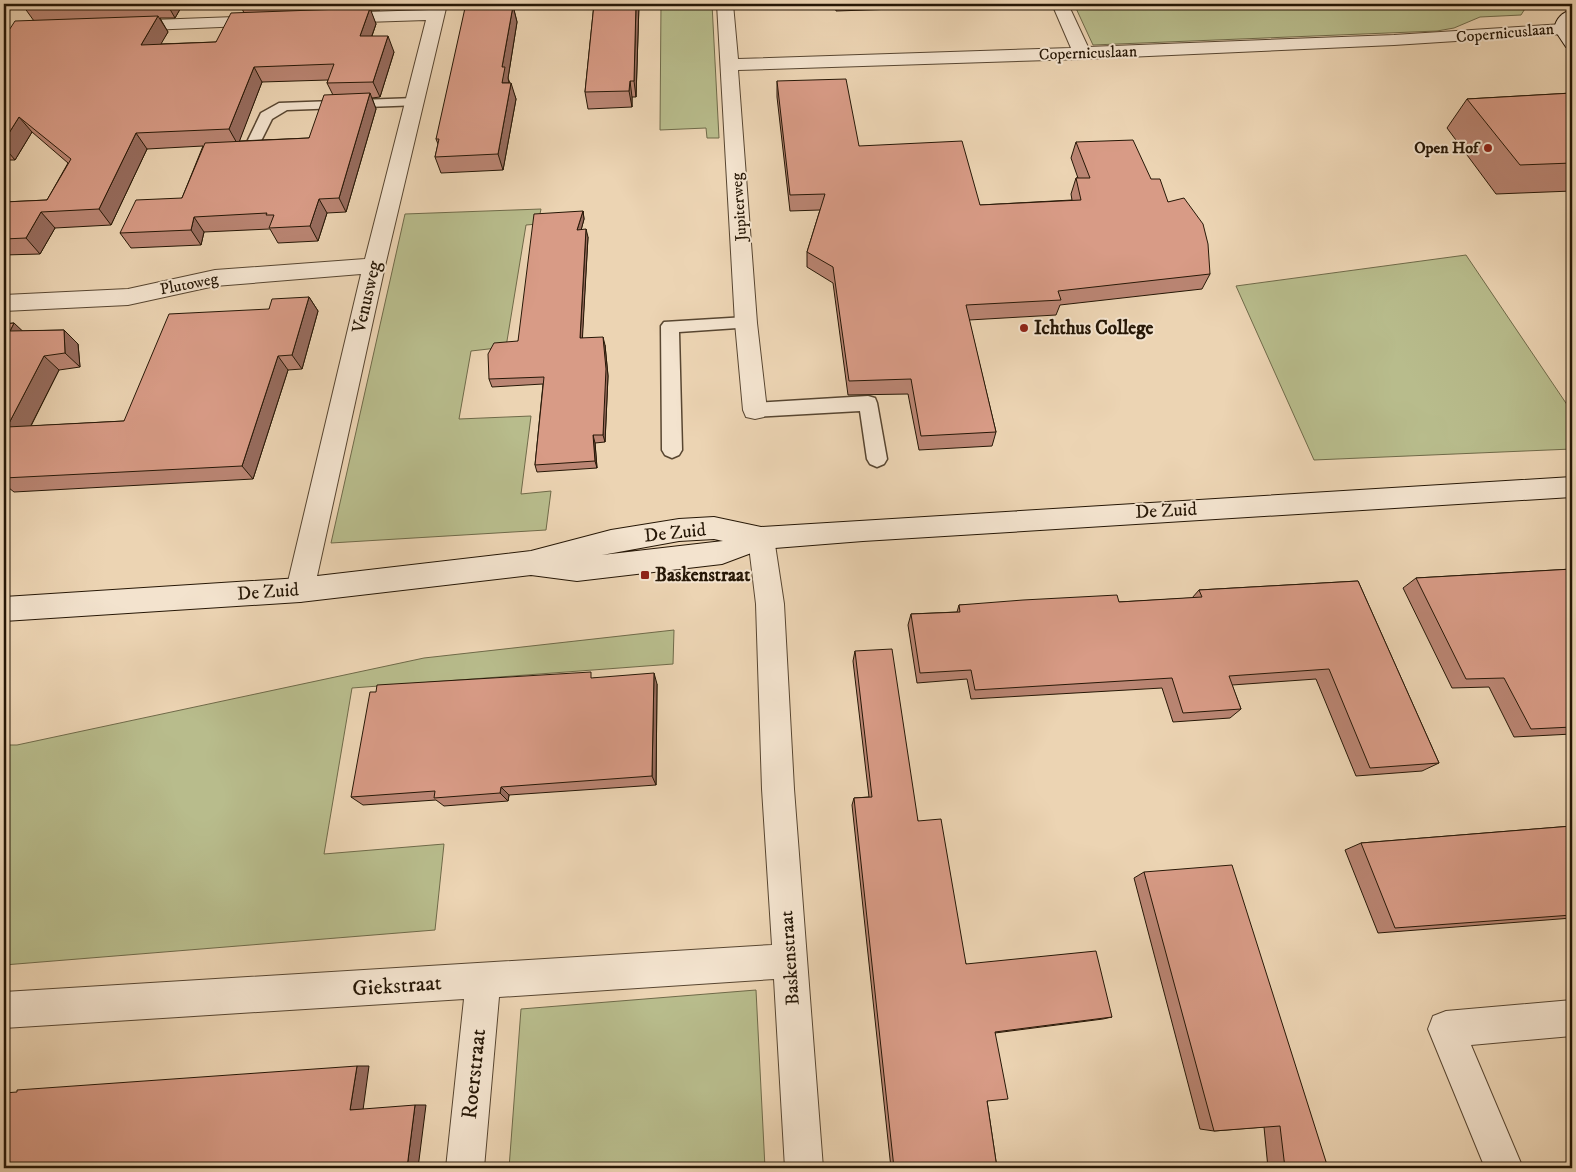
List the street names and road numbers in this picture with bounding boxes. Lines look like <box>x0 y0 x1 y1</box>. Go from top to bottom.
street label: Copernicuslaan <box>1455 19 1555 47</box>
street label: Copernicuslaan <box>1039 41 1138 65</box>
street label: Jupiterweg <box>727 172 751 244</box>
street label: Venusweg <box>347 258 387 336</box>
street label: Plutoweg <box>158 268 220 299</box>
street label: De Zuid <box>1135 498 1198 524</box>
street label: De Zuid <box>643 518 707 548</box>
street label: De Zuid <box>236 578 300 606</box>
street label: Baskenstraat <box>775 910 805 1006</box>
street label: Giekstraat <box>351 969 443 1003</box>
street label: Roerstraat <box>456 1027 492 1121</box>

